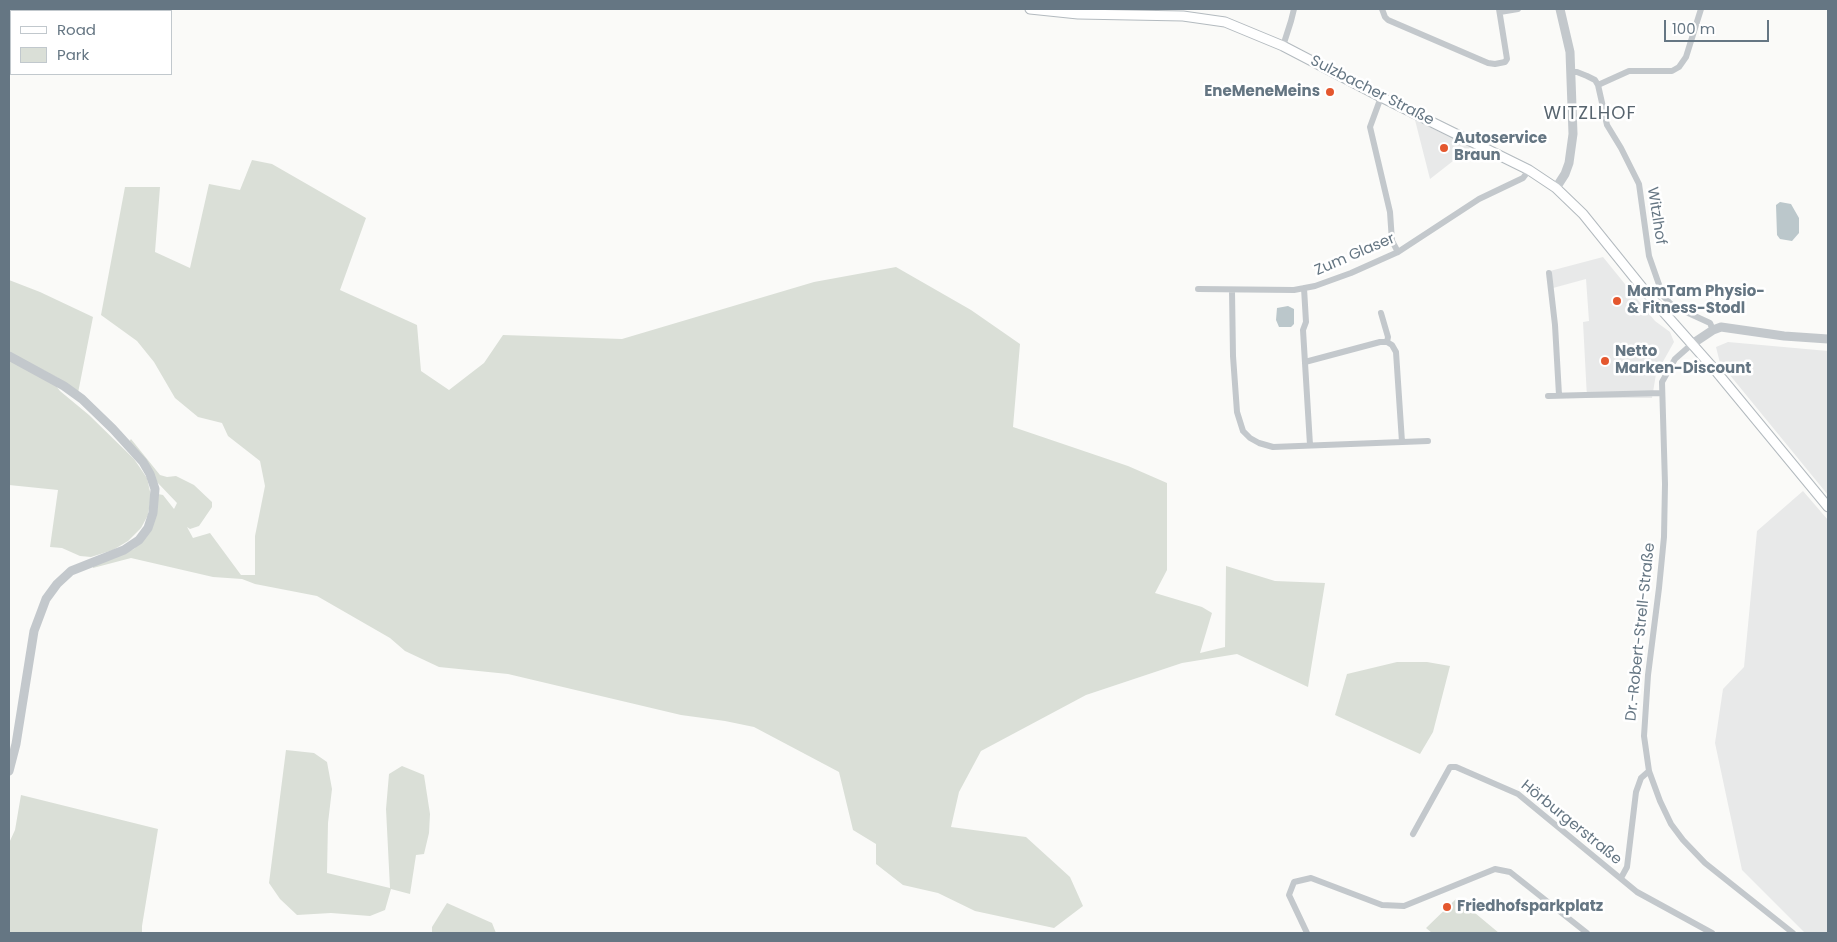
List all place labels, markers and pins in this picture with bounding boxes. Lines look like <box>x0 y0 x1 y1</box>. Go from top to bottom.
place label: EneMeneMeins <box>1204 83 1320 101</box>
marker: EneMeneMeins <box>1324 86 1336 98</box>
place label: Autoservice Braun <box>1454 130 1547 165</box>
marker: Autoservice Braun <box>1438 142 1450 154</box>
place label: MamTam Physio- & Fitness-Stodl <box>1627 283 1765 318</box>
marker: MamTam Physio- & Fitness-Stodl <box>1611 295 1623 307</box>
place label: Netto Marken-Discount <box>1615 343 1751 378</box>
marker: Netto Marken-Discount <box>1599 355 1611 367</box>
place label: Friedhofsparkplatz <box>1457 898 1603 916</box>
marker: Friedhofsparkplatz <box>1441 901 1453 913</box>

